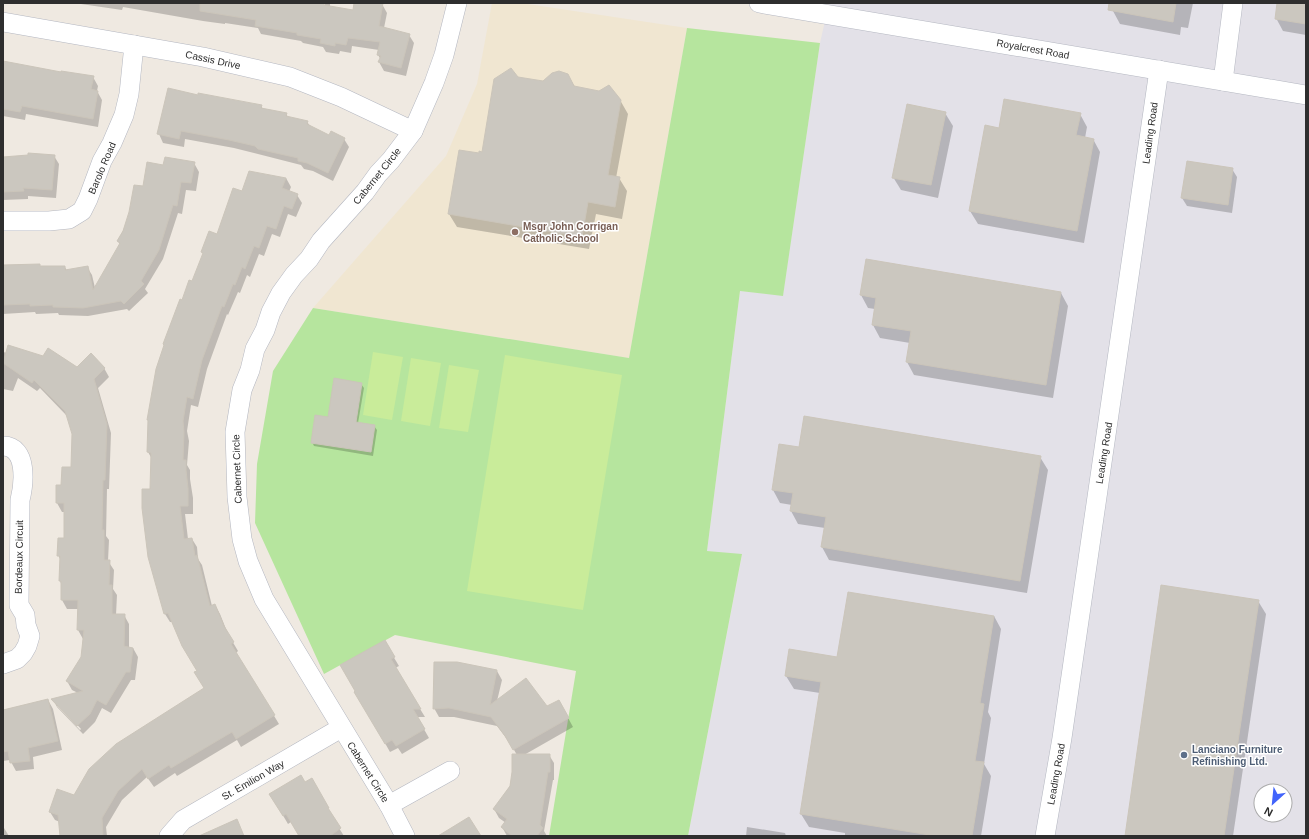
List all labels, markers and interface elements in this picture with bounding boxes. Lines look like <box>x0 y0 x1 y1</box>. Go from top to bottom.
street label: Royalcrest Road <box>996 37 1070 61</box>
street label: Cassis Drive <box>184 49 242 71</box>
street label: Leading Road <box>1140 101 1160 165</box>
street label: Barolo Road <box>86 140 118 196</box>
street label: Cabernet Circle <box>351 145 403 206</box>
place label: Msgr John Corrigan Catholic School <box>523 221 618 244</box>
marker: Msgr John Corrigan Catholic School <box>510 227 520 237</box>
street label: Leading Road <box>1094 421 1114 485</box>
street label: Cabernet Circle <box>230 434 244 504</box>
street label: Bordeaux Circuit <box>13 520 25 594</box>
street label: Cabernet Circle <box>345 740 391 805</box>
street label: Leading Road <box>1045 742 1067 806</box>
place label: Lanciano Furniture Refinishing Ltd. <box>1192 744 1283 767</box>
marker: Lanciano Furniture Refinishing Ltd. <box>1179 750 1189 760</box>
street label: St. Emilion Way <box>220 758 286 802</box>
north arrow <box>1253 783 1293 823</box>
text: N <box>1262 805 1275 819</box>

